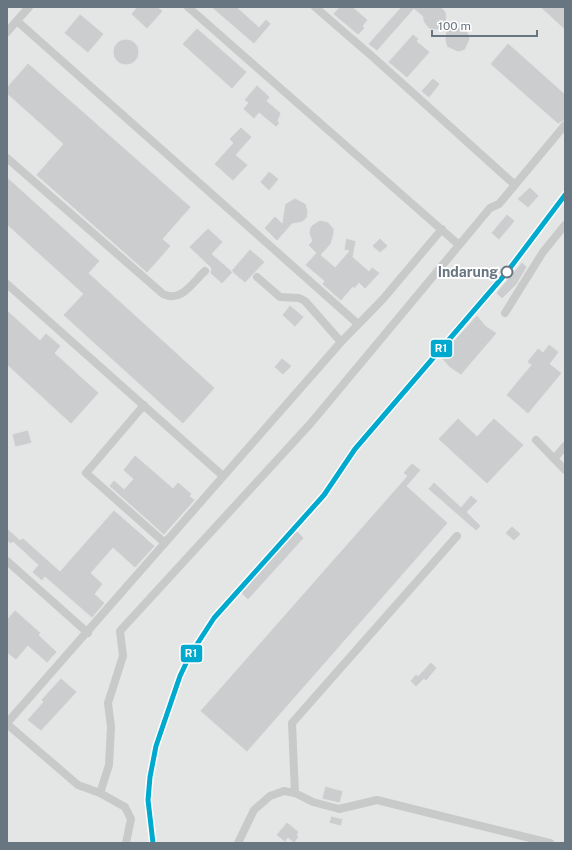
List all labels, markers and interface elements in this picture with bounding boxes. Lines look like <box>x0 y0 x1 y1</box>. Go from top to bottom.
scale bar <box>432 12 537 38</box>
text: 100 m <box>438 19 471 33</box>
place label: Indarung <box>438 264 498 280</box>
marker: Indarung <box>500 265 514 279</box>
line badge: R1 <box>430 339 453 358</box>
text: R1 <box>435 342 447 354</box>
line badge: R1 <box>180 644 203 663</box>
text: R1 <box>185 647 197 659</box>

